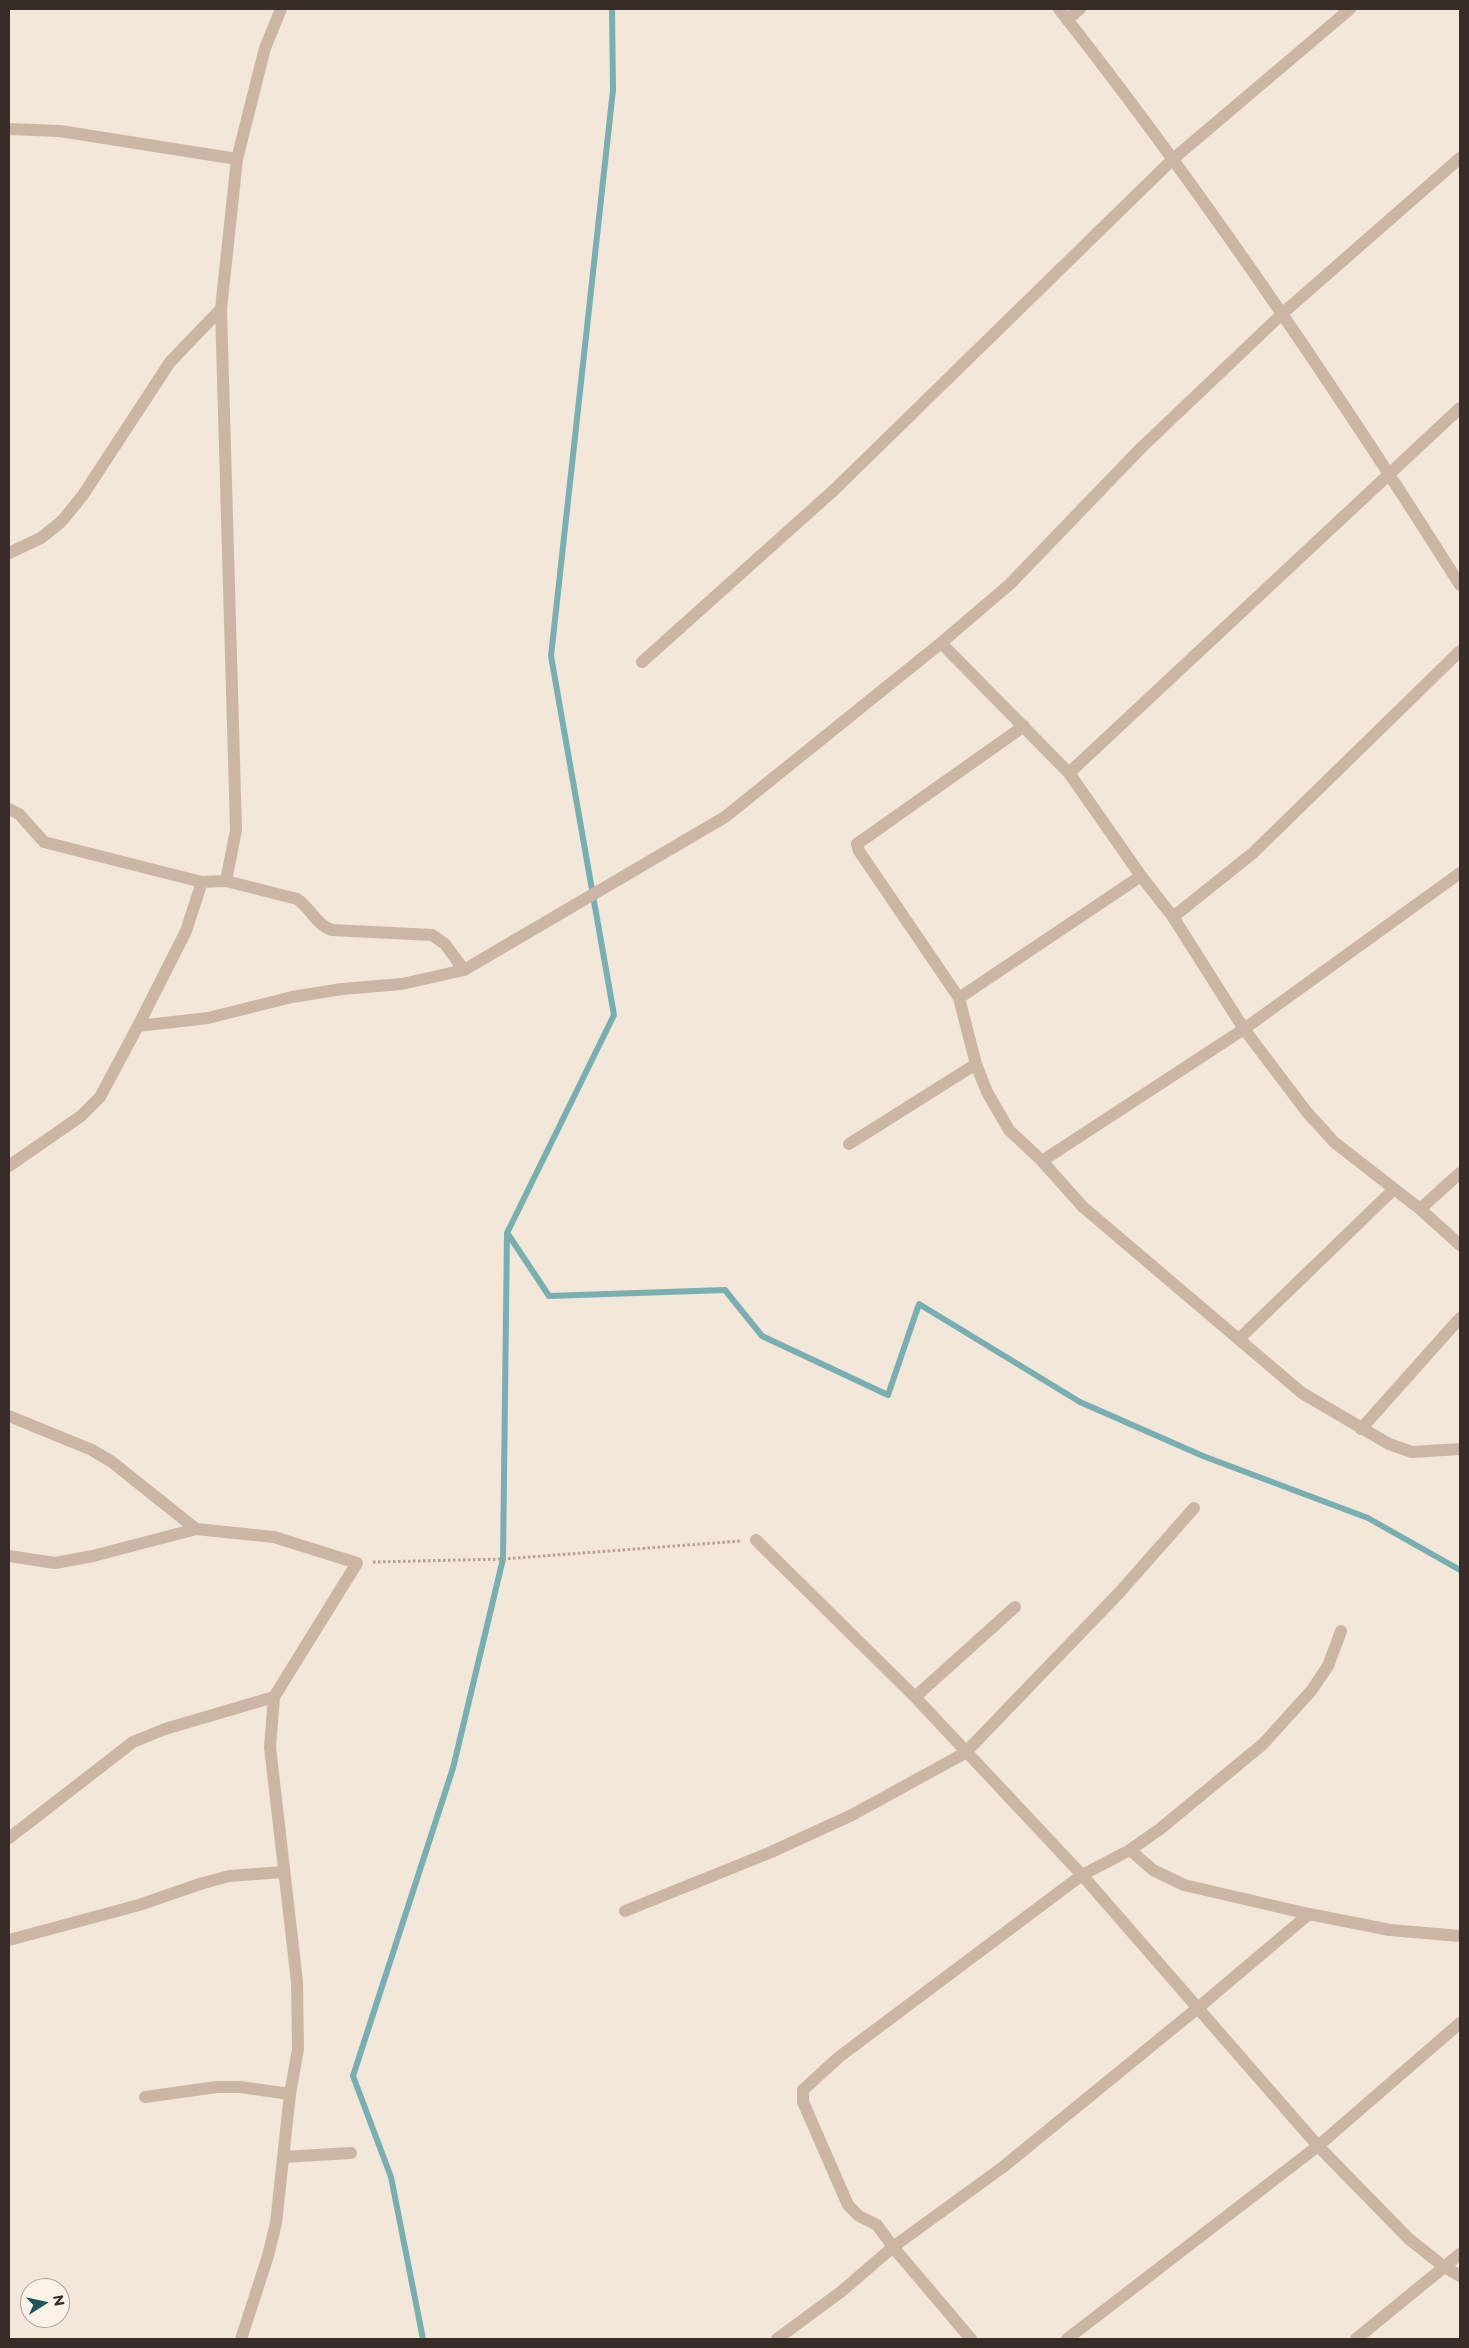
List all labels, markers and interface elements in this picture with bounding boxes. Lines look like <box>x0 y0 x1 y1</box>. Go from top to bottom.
north arrow <box>20 2278 70 2328</box>
text: N <box>49 2293 69 2308</box>

